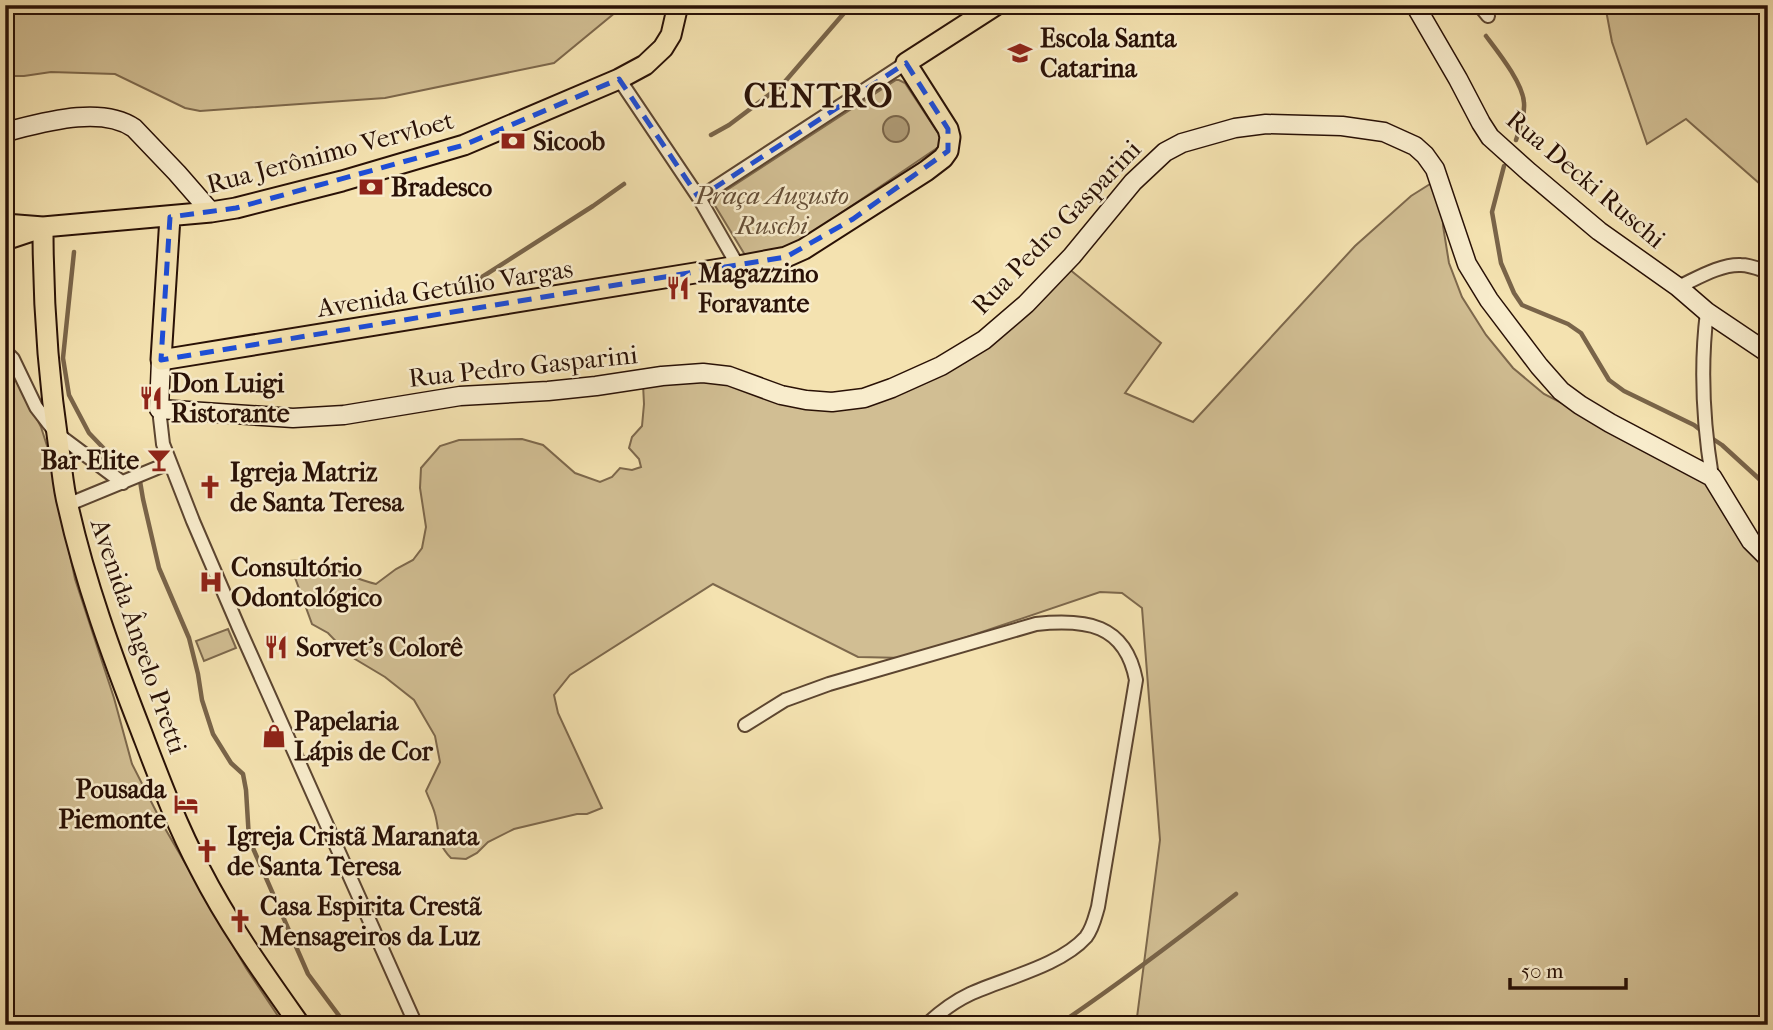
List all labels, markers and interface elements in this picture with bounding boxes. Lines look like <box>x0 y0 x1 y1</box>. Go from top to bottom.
place label: Escola Santa Catarina <box>1040 23 1177 84</box>
school or university icon: Escola Santa Catarina <box>1006 39 1034 67</box>
district label: CENTRO <box>744 77 894 116</box>
street label: Rua Jerônimo Vervloet <box>203 104 458 200</box>
street label: Rua Decki Ruschi <box>1500 104 1672 255</box>
place label: Sicoob <box>533 126 606 157</box>
bank icon: Sicoob <box>499 127 527 155</box>
street label: Rua Pedro Gasparini <box>965 134 1148 321</box>
place label: Bradesco <box>391 172 492 203</box>
bank icon: Bradesco <box>357 173 385 201</box>
park label: Praça Augusto Ruschi <box>694 180 849 241</box>
street label: Avenida Getúlio Vargas <box>314 253 575 324</box>
place label: Magazzino Foravante <box>697 258 819 319</box>
restaurant icon: Magazzino Foravante <box>664 274 692 302</box>
street label: Rua Pedro Gasparini <box>407 339 639 394</box>
place label: Don Luigi Ristorante <box>171 368 290 429</box>
restaurant icon: Don Luigi Ristorante <box>137 384 165 412</box>
place label: Bar Elite <box>41 445 139 476</box>
bar icon: Bar Elite <box>145 446 173 474</box>
place label: Igreja Matriz de Santa Teresa <box>230 457 404 518</box>
church icon: Igreja Matriz de Santa Teresa <box>196 473 224 501</box>
street label: Avenida Ângelo Pretti <box>83 514 194 758</box>
place label: Consultório Odontológico <box>231 552 382 613</box>
hospital icon: Consultório Odontológico <box>197 568 225 596</box>
place label: Sorvet's Colorê <box>296 632 463 663</box>
restaurant icon: Sorvet's Colorê <box>262 633 290 661</box>
place label: Papelaria Lápis de Cor <box>294 706 434 767</box>
shop icon: Papelaria Lápis de Cor <box>260 722 288 750</box>
place label: Pousada Piemonte <box>58 774 167 835</box>
hotel icon: Pousada Piemonte <box>172 790 200 818</box>
place label: Igreja Cristã Maranata de Santa Teresa <box>227 821 480 882</box>
church icon: Igreja Cristã Maranata de Santa Teresa <box>193 837 221 865</box>
place label: Casa Espirita Crestã Mensageiros da Luz <box>260 891 482 952</box>
church icon: Casa Espirita Crestã Mensageiros da Luz <box>226 907 254 935</box>
scale bar <box>1510 946 1626 990</box>
text: 50 m <box>1521 959 1564 983</box>

